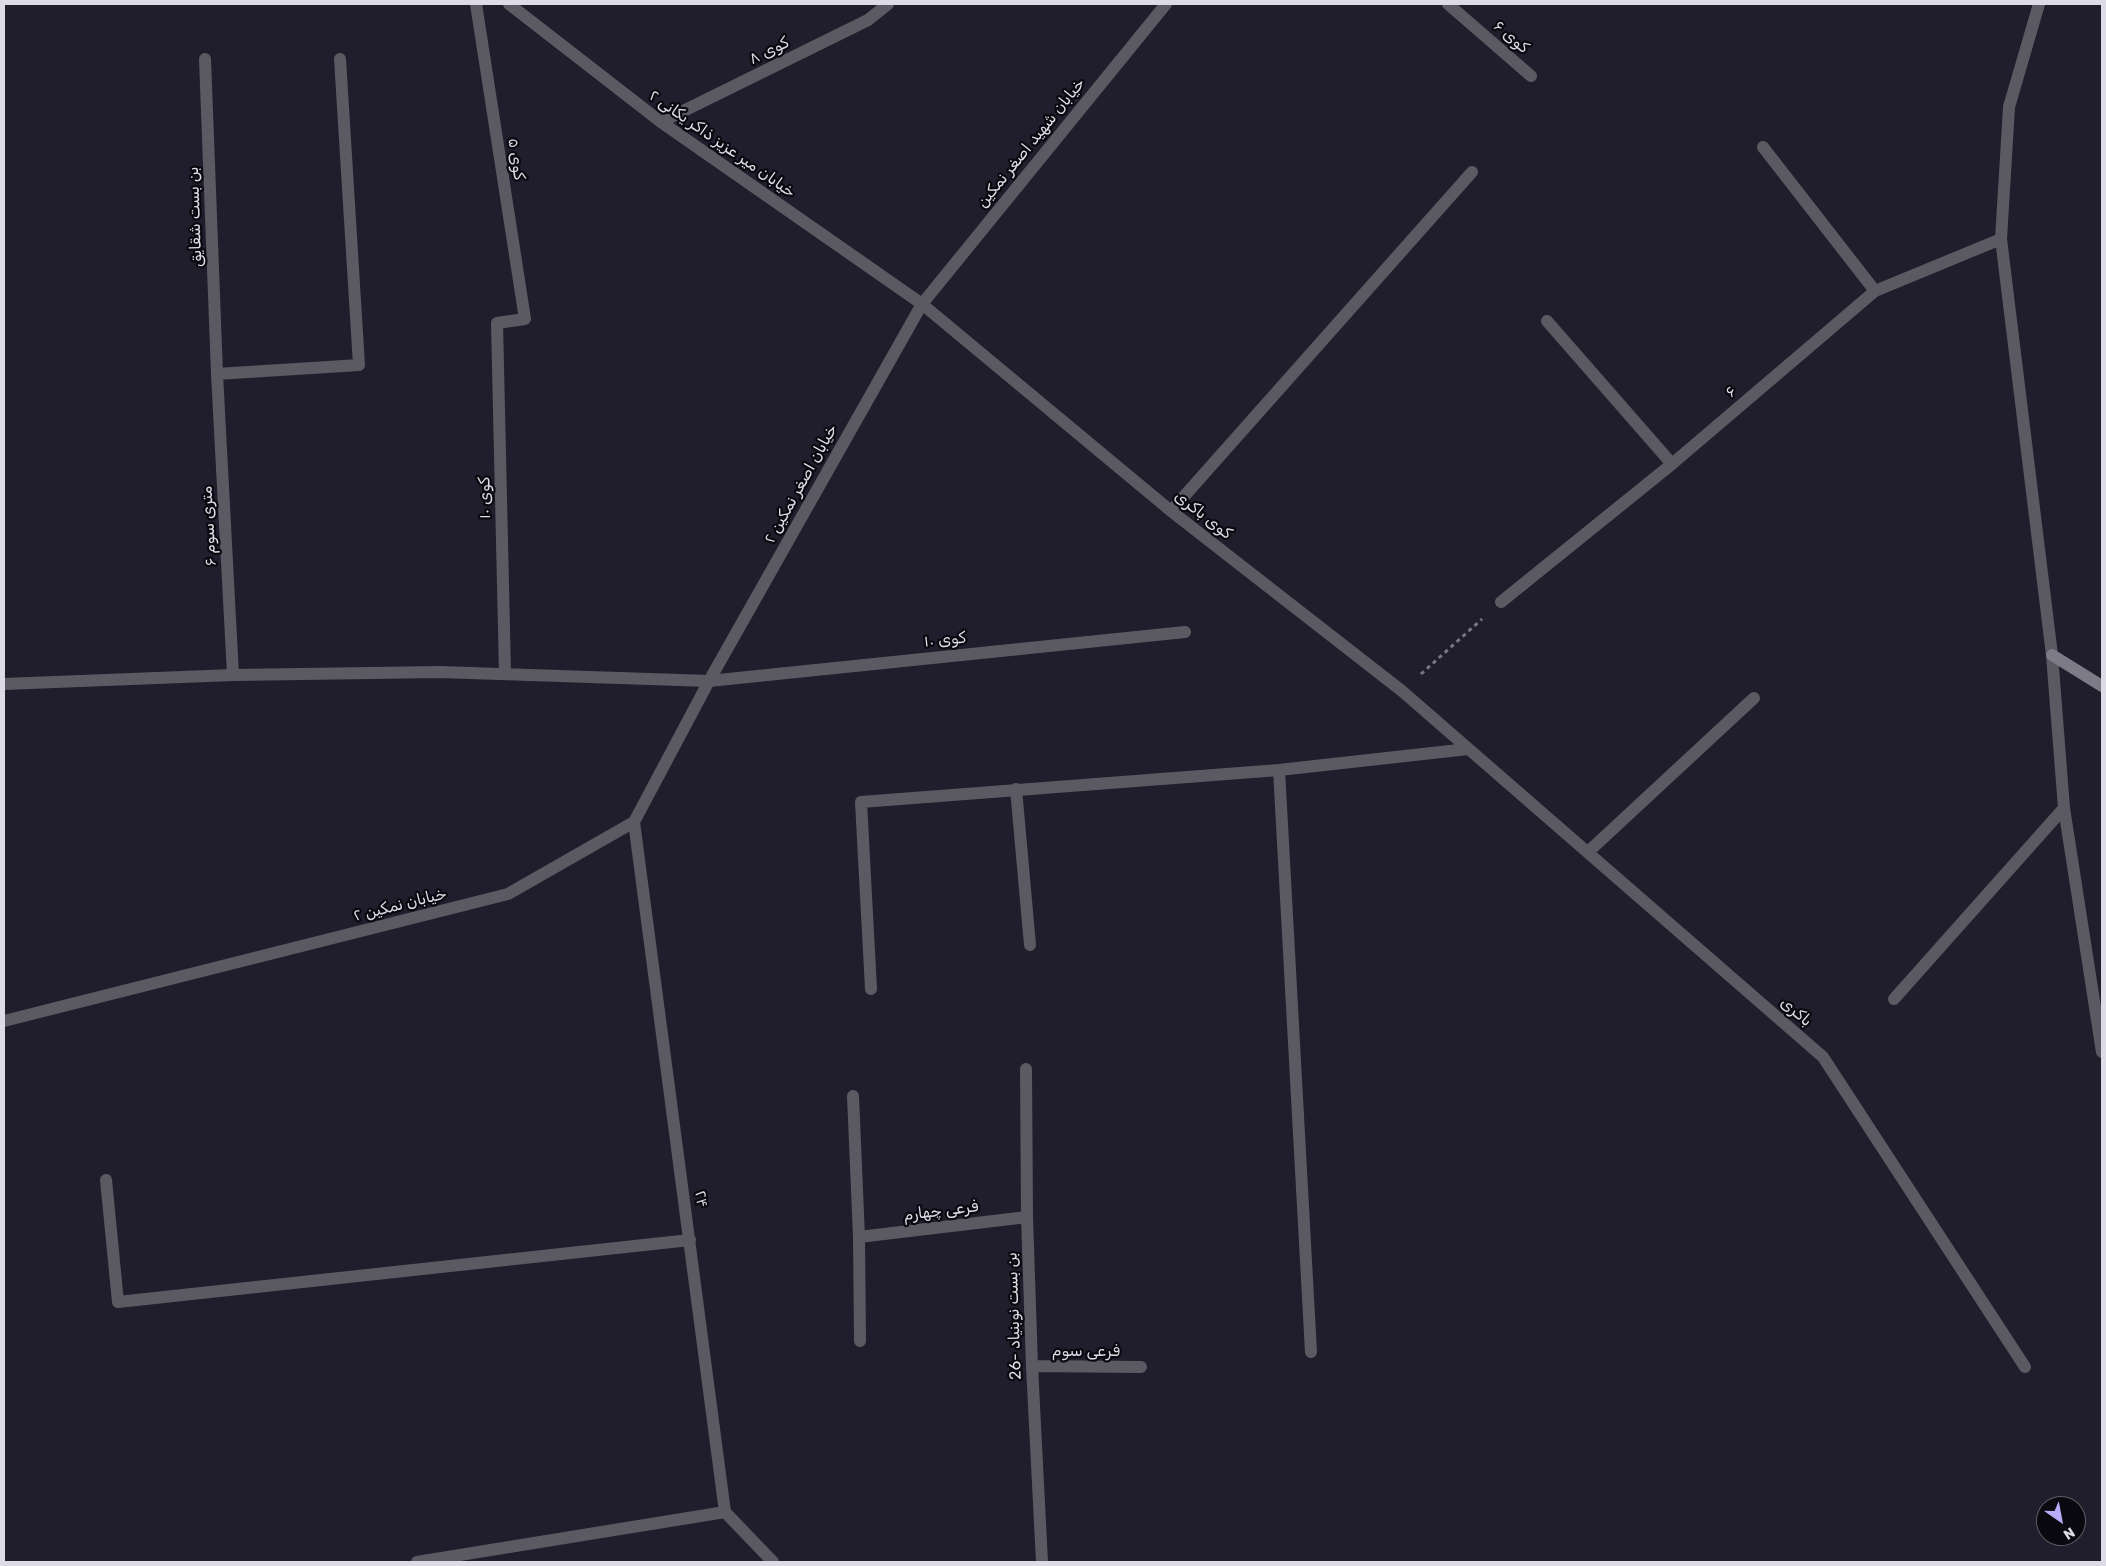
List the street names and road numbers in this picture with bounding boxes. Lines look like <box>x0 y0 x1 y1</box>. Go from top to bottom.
street label: کوی ۶ <box>1489 16 1533 58</box>
street label: کوی ۸ <box>746 33 792 69</box>
street label: خیابان شهید اصغر نمکین <box>973 74 1089 212</box>
street label: ۲ خیابان میر عزیز ذاکر یکانی <box>645 86 799 202</box>
street label: کوی ۵ <box>503 137 529 181</box>
street label: بن بست شقایق <box>184 166 206 268</box>
street label: ۶ <box>1722 382 1740 402</box>
street label: خیابان اصغر نمکین ۲ <box>760 421 842 547</box>
street label: کوی ۱۰ <box>475 477 495 519</box>
street label: ۶ متری سوم <box>197 485 221 567</box>
street label: کوی باکری <box>1170 487 1236 543</box>
street label: کوی ۱۰ <box>923 628 967 652</box>
street label: خیابان نمکین ۲ <box>352 884 448 926</box>
street label: باکری <box>1776 993 1816 1031</box>
street label: ۲۴ <box>690 1189 712 1209</box>
street label: فرعی چهارم <box>902 1197 980 1225</box>
street label: 26- بن بست نوبنیاد <box>1002 1252 1026 1380</box>
street label: فرعی سوم <box>1052 1341 1120 1361</box>

